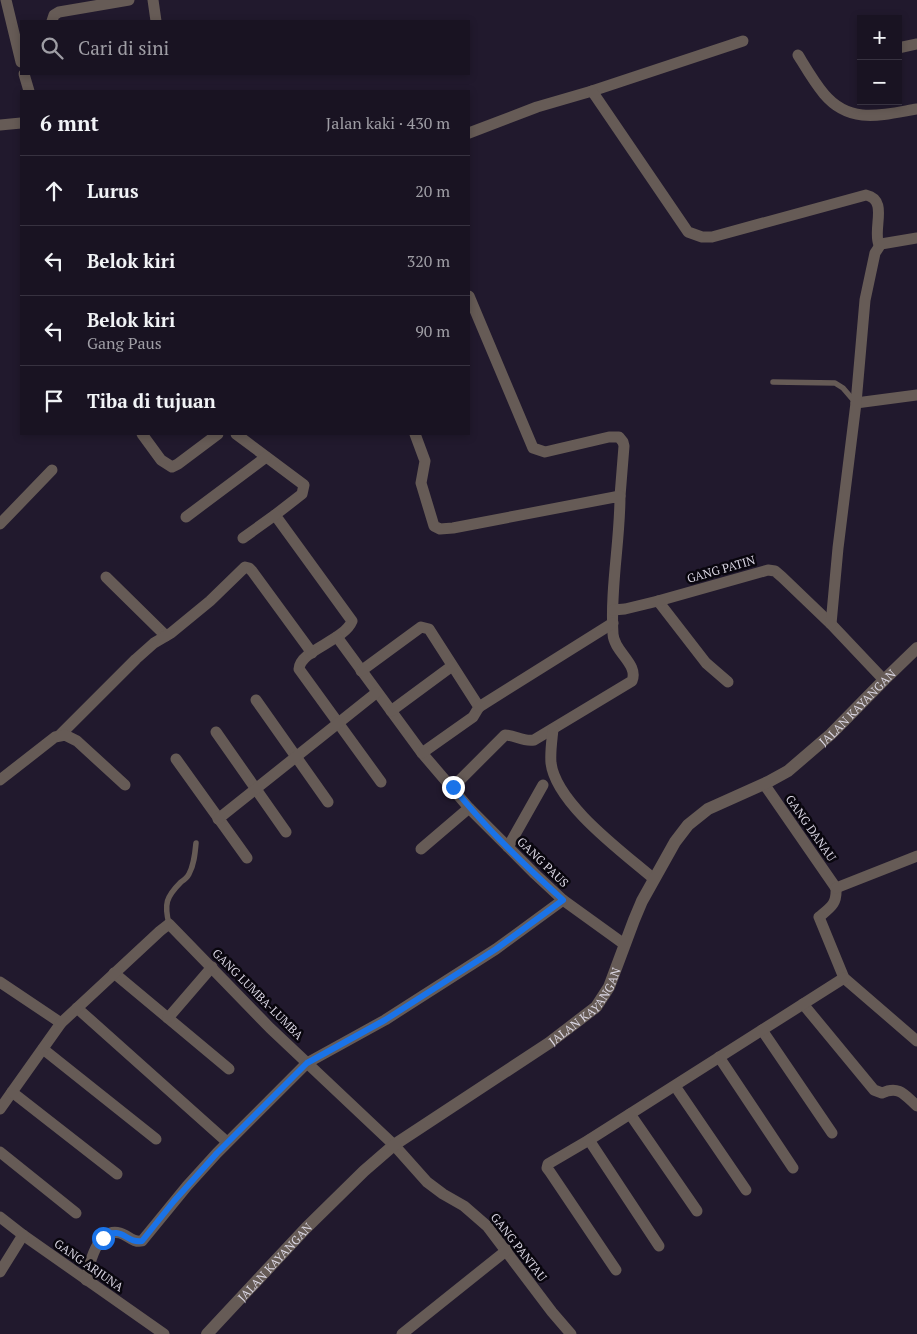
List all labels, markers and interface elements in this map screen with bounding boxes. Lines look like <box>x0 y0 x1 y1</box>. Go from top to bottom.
map controls <box>857 15 902 105</box>
button: + <box>857 15 902 60</box>
search box <box>20 20 470 75</box>
icon: search <box>38 34 66 62</box>
text: Cari di sini <box>78 35 169 60</box>
button: − <box>857 60 902 105</box>
text: 6 mnt <box>40 109 99 137</box>
text: Jalan kaki · 430 m <box>326 112 450 134</box>
icon: ahead <box>40 177 68 205</box>
text: Lurus <box>87 178 139 203</box>
text: 20 m <box>415 180 450 202</box>
icon: left <box>40 247 68 275</box>
text: Belok kiri <box>87 248 175 273</box>
text: 320 m <box>407 250 450 272</box>
text: Belok kiri <box>87 307 175 332</box>
icon: left <box>40 317 68 345</box>
text: 90 m <box>415 320 450 342</box>
text: Gang Paus <box>87 332 162 354</box>
icon: arrive <box>40 387 68 415</box>
text: Tiba di tujuan <box>87 388 216 413</box>
street label: GANG PATIN <box>685 552 757 586</box>
street label: JALAN KAYANGAN <box>816 666 899 749</box>
route end <box>442 776 465 799</box>
street label: GANG DANAU <box>783 792 839 864</box>
street label: GANG PAUS <box>514 834 572 890</box>
street label: GANG LUMBA-LUMBA <box>209 945 307 1043</box>
street label: JALAN KAYANGAN <box>545 965 623 1048</box>
street label: GANG PANTAU <box>488 1210 550 1284</box>
street label: JALAN KAYANGAN <box>234 1219 315 1304</box>
route start <box>92 1227 115 1250</box>
street label: GANG ARJUNA <box>51 1236 127 1295</box>

